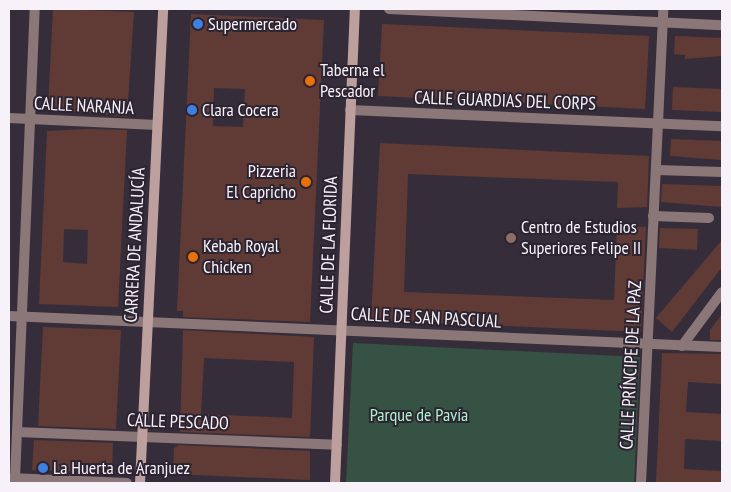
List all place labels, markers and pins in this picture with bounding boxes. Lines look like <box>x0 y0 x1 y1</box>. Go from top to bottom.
place label: Supermercado <box>208 13 297 35</box>
marker: Supermercado <box>192 18 204 30</box>
place label: Taberna el Pescador <box>320 60 384 102</box>
marker: Taberna el Pescador <box>304 75 316 87</box>
place label: Clara Cocera <box>202 99 279 121</box>
marker: Clara Cocera <box>186 104 198 116</box>
place label: Pizzeria El Capricho <box>226 161 296 203</box>
marker: Pizzeria El Capricho <box>300 176 312 188</box>
place label: Centro de Estudios Superiores Felipe II <box>521 217 641 260</box>
marker: Centro de Estudios Superiores Felipe II <box>505 232 517 244</box>
place label: Kebab Royal Chicken <box>203 236 279 278</box>
marker: Kebab Royal Chicken <box>187 251 199 263</box>
place label: La Huerta de Aranjuez <box>53 457 191 479</box>
marker: La Huerta de Aranjuez <box>37 462 49 474</box>

